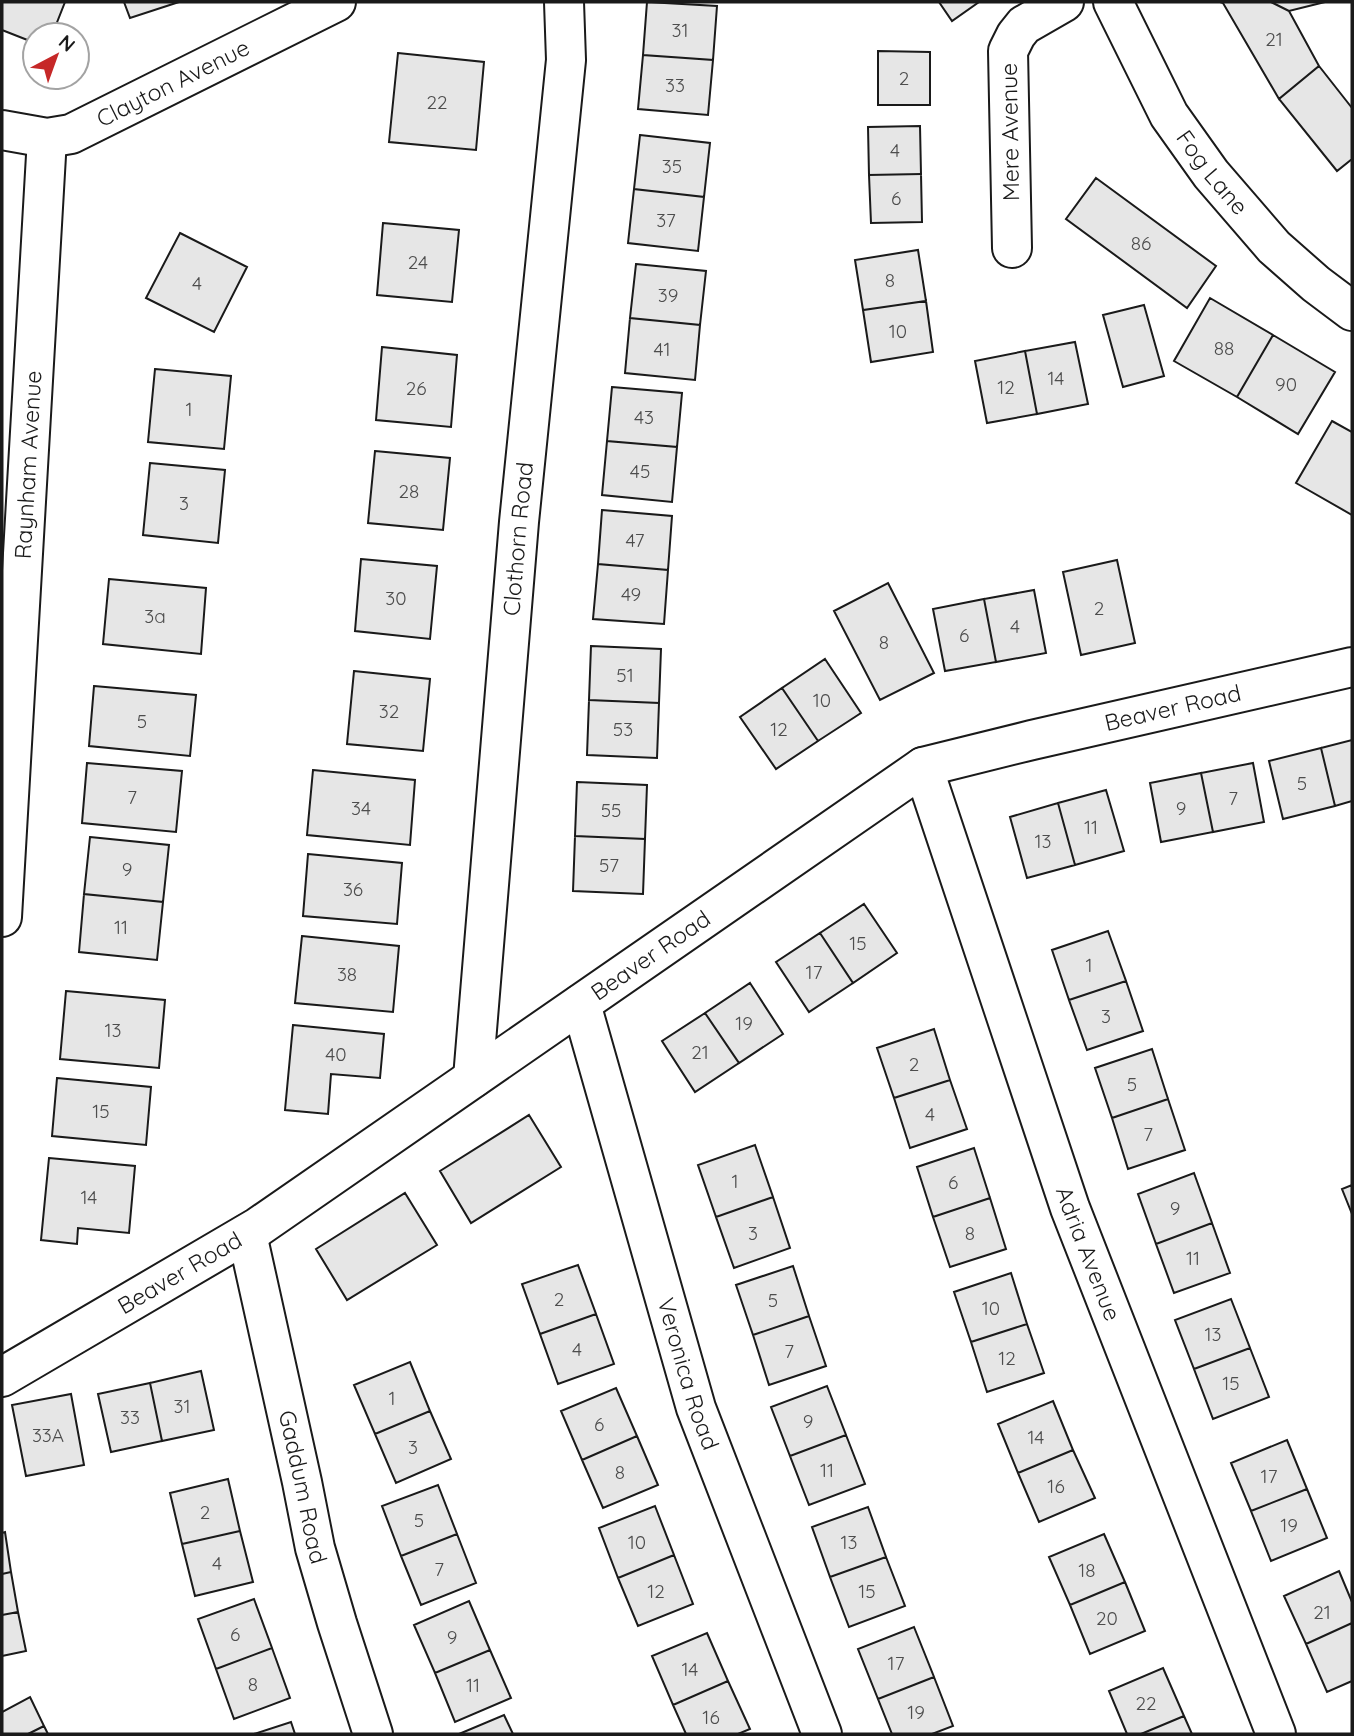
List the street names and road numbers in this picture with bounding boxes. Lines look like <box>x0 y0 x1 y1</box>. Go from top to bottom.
street label: Clayton Avenue <box>91 32 254 133</box>
street label: Mere Avenue <box>994 63 1025 201</box>
street label: Fog Lane <box>1170 124 1255 220</box>
street label: Raynham Avenue <box>8 370 48 560</box>
street label: Clothorn Road <box>496 461 539 617</box>
street label: Beaver Road <box>1102 678 1244 737</box>
street label: Beaver Road <box>585 904 716 1007</box>
street label: Adria Avenue <box>1050 1183 1128 1325</box>
street label: Beaver Road <box>112 1225 247 1320</box>
street label: Veronica Road <box>651 1294 726 1454</box>
street label: Gaddum Road <box>273 1407 334 1567</box>

